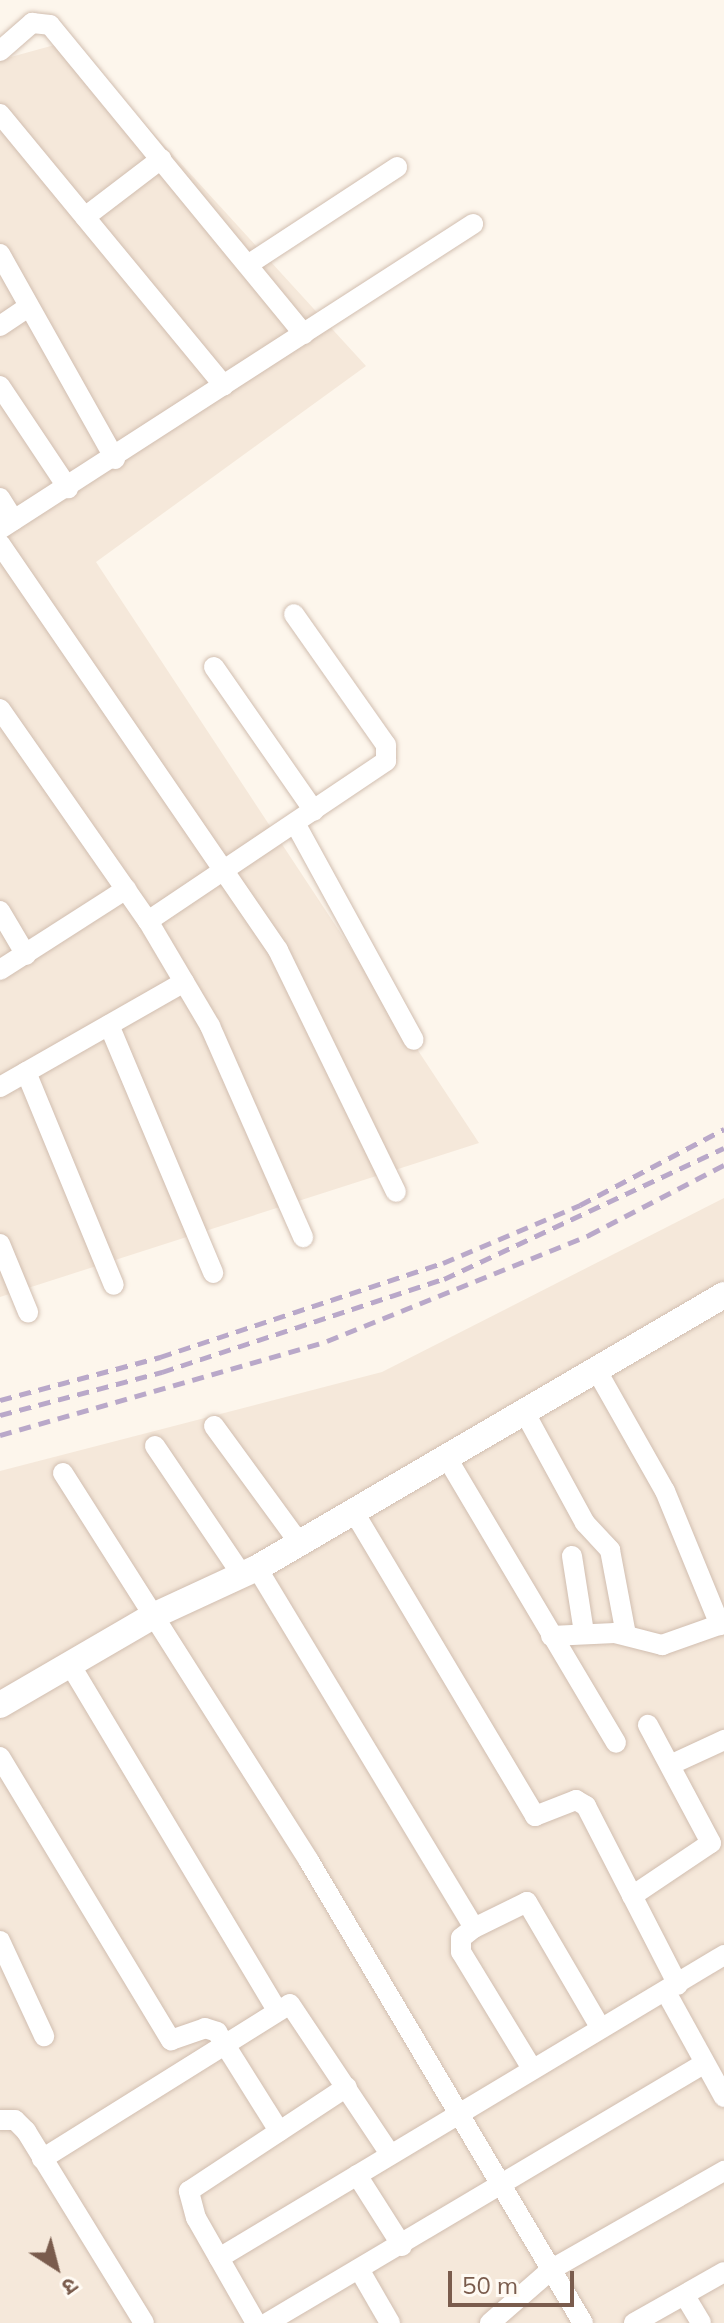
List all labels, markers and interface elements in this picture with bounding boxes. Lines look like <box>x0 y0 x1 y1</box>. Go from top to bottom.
north arrow <box>16 2227 96 2307</box>
scale bar <box>452 2255 578 2305</box>
text: 50 m <box>462 2270 518 2300</box>
text: उ <box>57 2271 84 2302</box>

